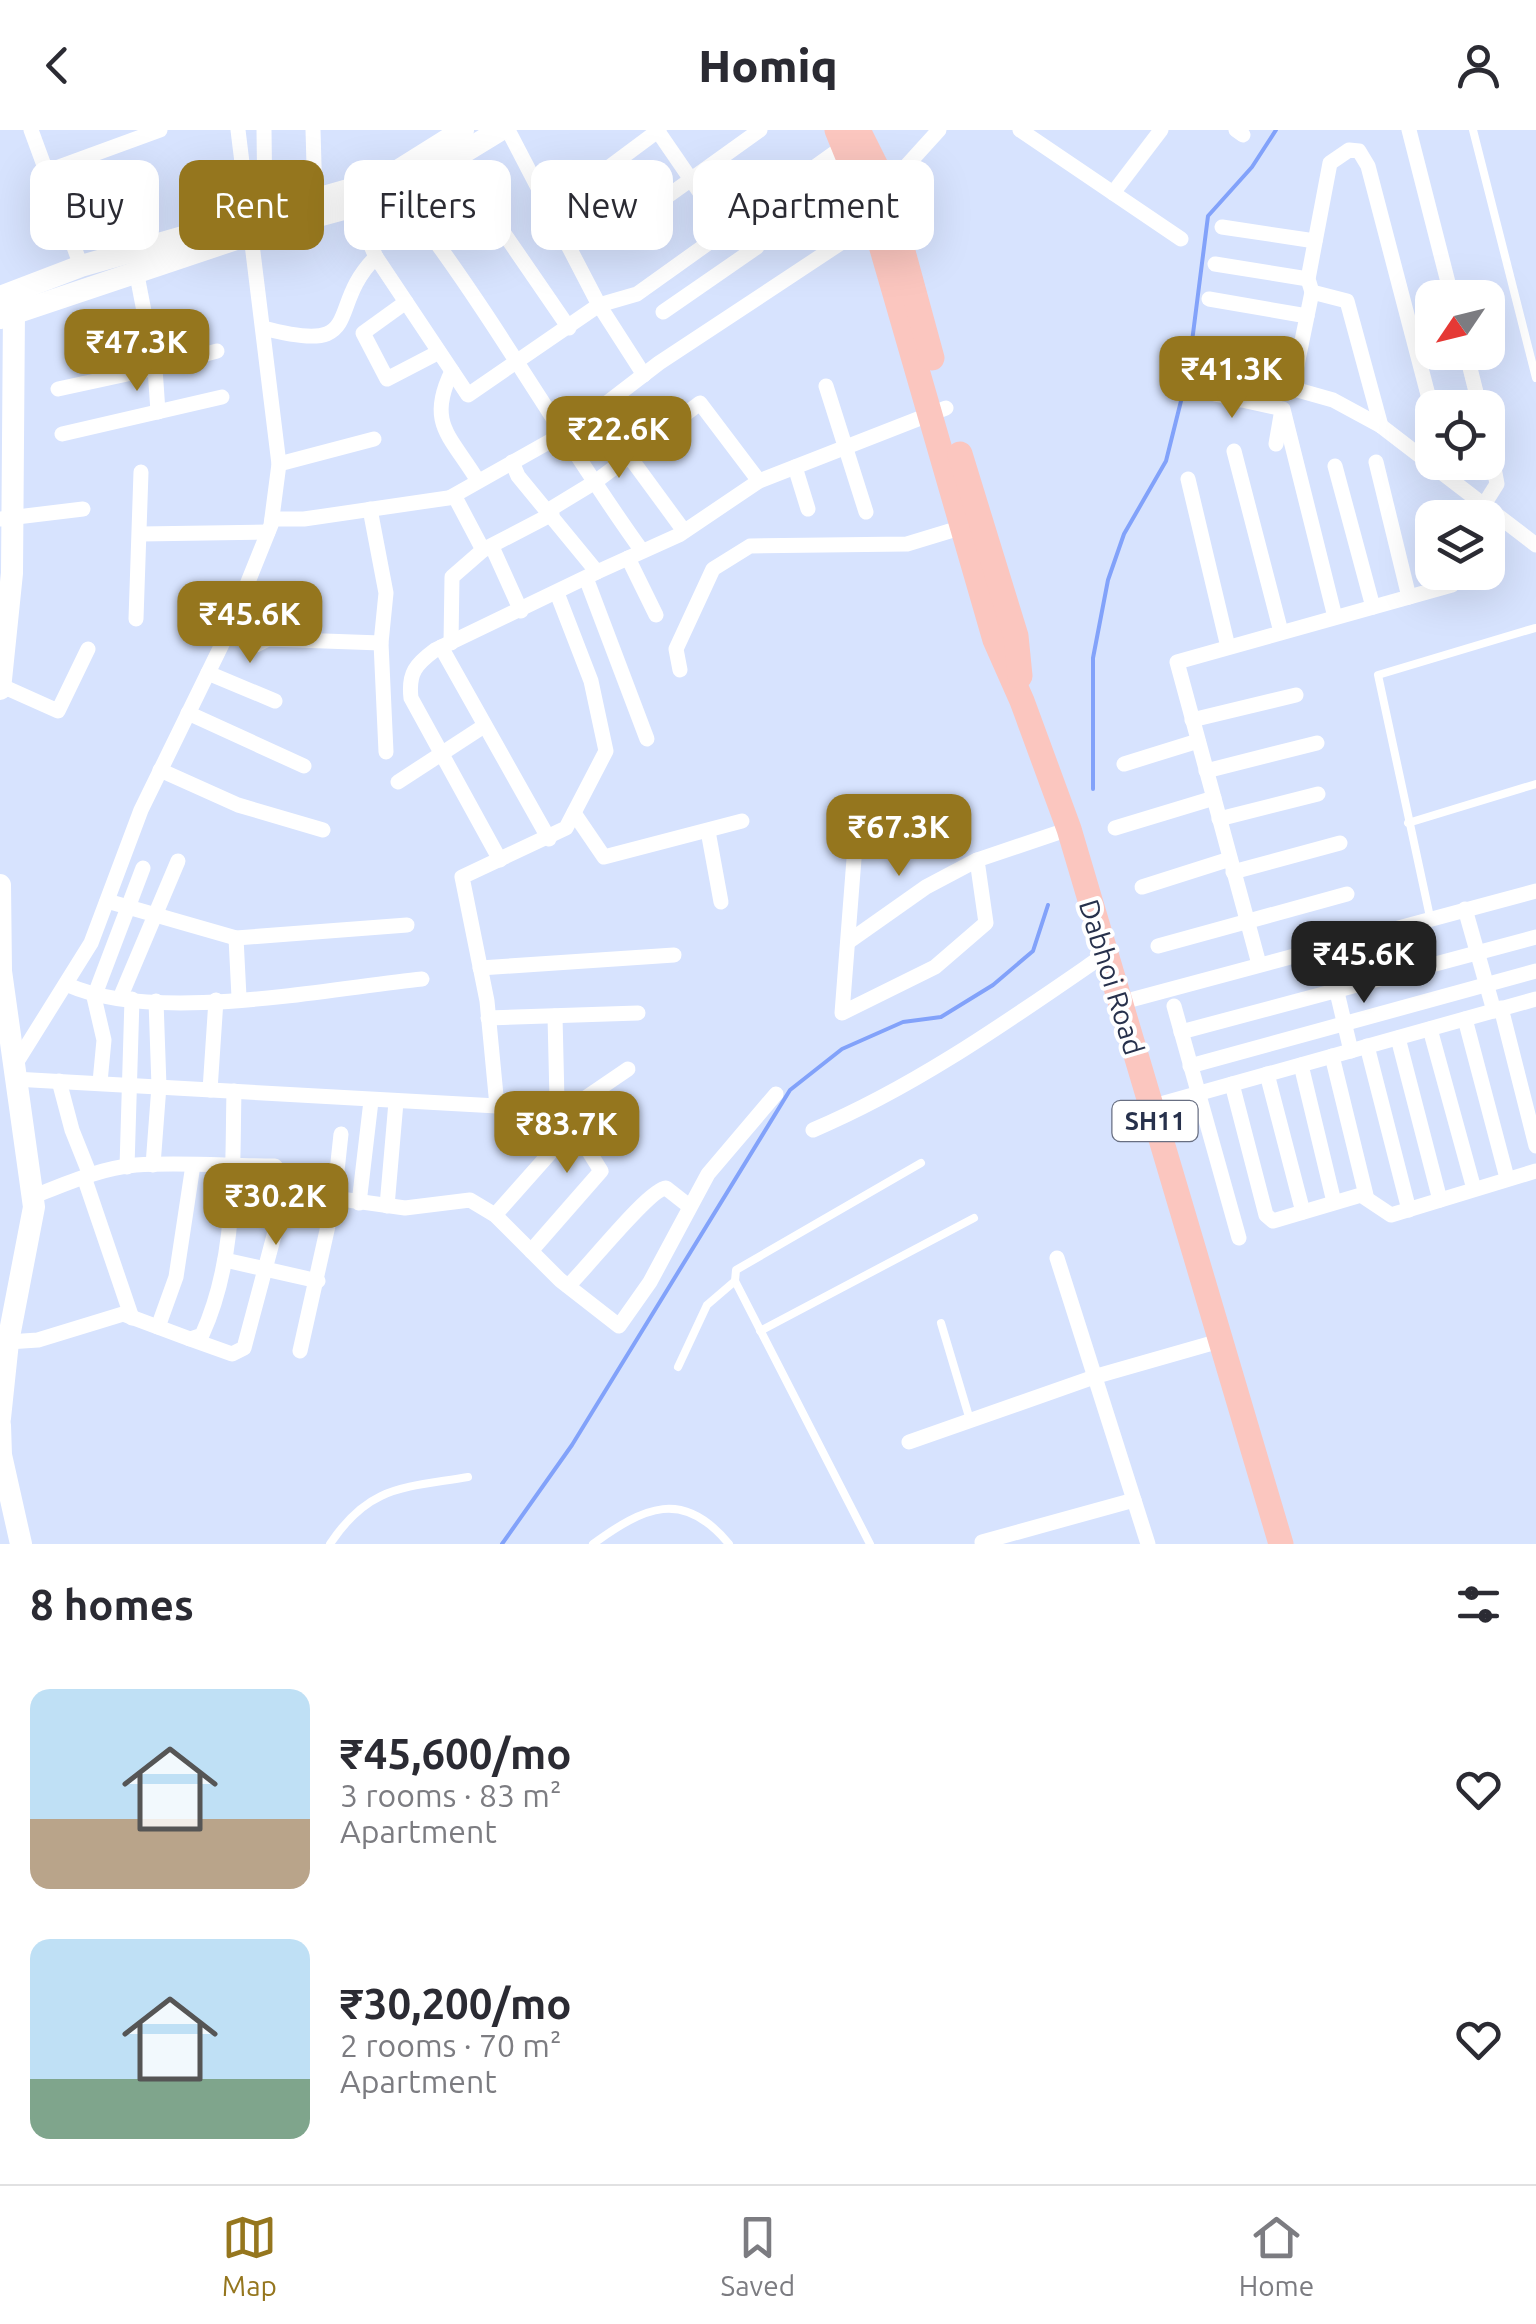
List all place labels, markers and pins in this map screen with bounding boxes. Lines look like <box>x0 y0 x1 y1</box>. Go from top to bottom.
pin: ₹47.3K <box>56 309 218 394</box>
pin: ₹41.3K <box>1151 336 1313 421</box>
pin: ₹22.6K <box>538 396 700 481</box>
pin: ₹45.6K <box>169 581 331 666</box>
pin: ₹67.3K <box>818 794 980 879</box>
pin: ₹45.6K <box>1283 921 1445 1006</box>
pin: ₹83.7K <box>486 1091 648 1176</box>
pin: ₹30.2K <box>195 1163 357 1248</box>

